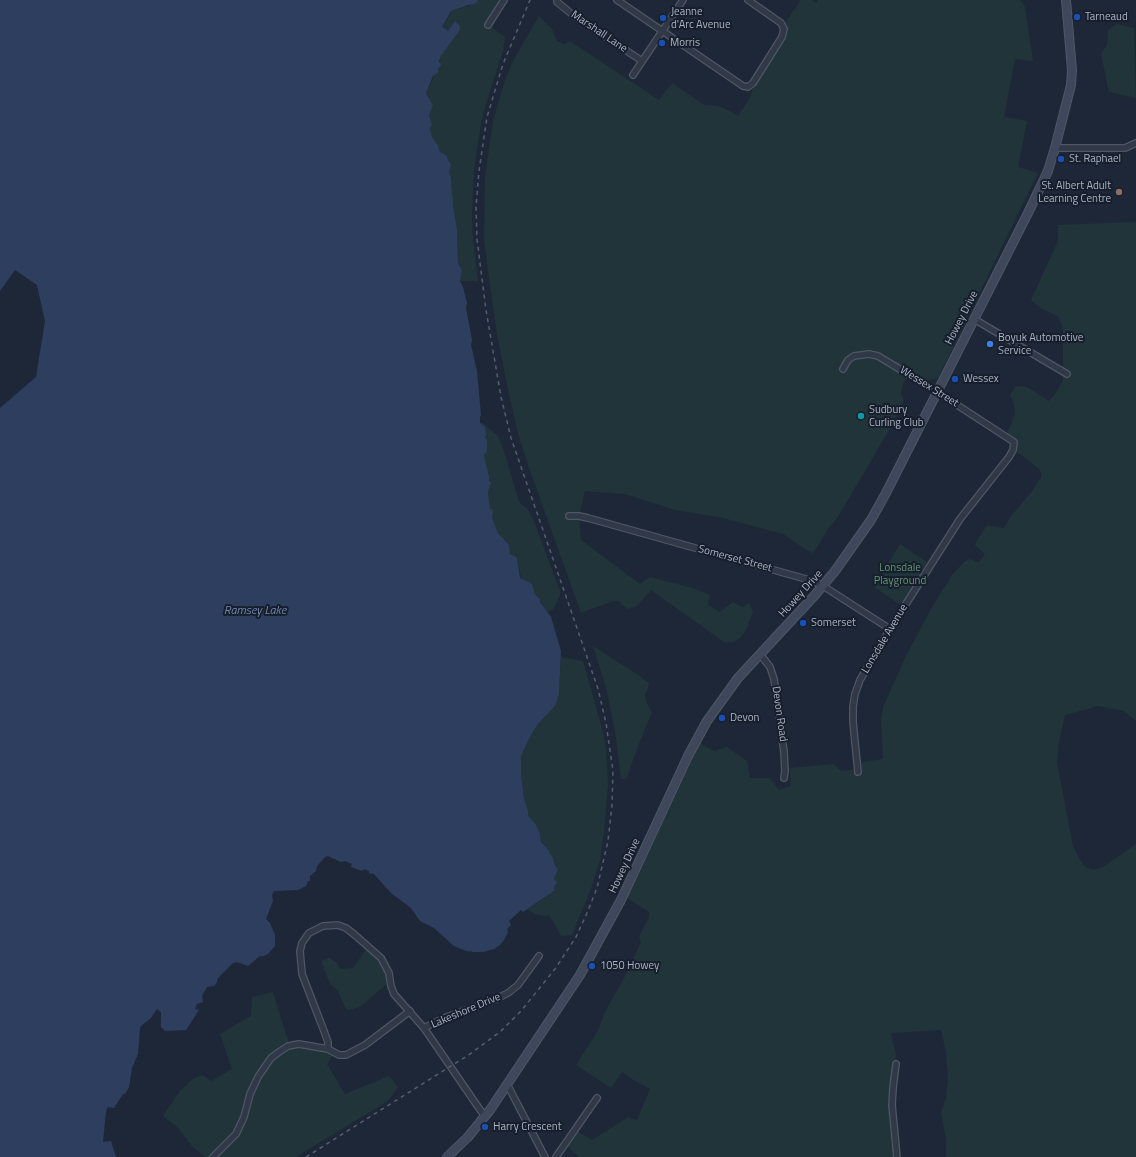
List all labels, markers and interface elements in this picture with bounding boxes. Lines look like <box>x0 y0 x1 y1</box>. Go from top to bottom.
place label: Jeanne d'Arc Avenue <box>671 5 731 31</box>
street label: Marshall Lane <box>568 8 630 56</box>
place label: Tarneaud <box>1085 10 1128 24</box>
marker: Tarneaud <box>1072 12 1082 22</box>
marker: Jeanne d'Arc Avenue <box>658 13 668 23</box>
place label: Morris <box>670 36 700 50</box>
marker: Morris <box>657 38 667 48</box>
place label: St. Raphael <box>1069 152 1121 166</box>
marker: St. Raphael <box>1056 154 1066 164</box>
place label: St. Albert Adult Learning Centre <box>1038 179 1111 205</box>
marker: St. Albert Adult Learning Centre <box>1114 187 1124 197</box>
street label: Howey Drive <box>943 289 981 347</box>
place label: Boyuk Automotive Service <box>998 331 1083 357</box>
marker: Boyuk Automotive Service <box>985 339 995 349</box>
street label: Wessex Street <box>897 364 961 410</box>
place label: Wessex <box>963 372 999 386</box>
marker: Wessex <box>950 374 960 384</box>
place label: Sudbury Curling Club <box>869 403 924 429</box>
marker: Sudbury Curling Club <box>856 411 866 421</box>
street label: Somerset Street <box>697 543 773 575</box>
park label: Lonsdale Playground <box>874 561 926 587</box>
street label: Howey Drive <box>776 568 826 620</box>
street label: Lonsdale Avenue <box>859 602 911 676</box>
water label: Ramsey Lake <box>224 604 286 618</box>
place label: Somerset <box>811 616 856 630</box>
marker: Somerset <box>798 618 808 628</box>
street label: Devon Road <box>769 686 789 742</box>
place label: Devon <box>730 711 759 725</box>
marker: Devon <box>717 713 727 723</box>
street label: Howey Drive <box>607 837 643 895</box>
place label: 1050 Howey <box>600 959 659 973</box>
marker: 1050 Howey <box>587 961 597 971</box>
street label: Lakeshore Drive <box>429 990 503 1032</box>
place label: Harry Crescent <box>493 1120 562 1134</box>
marker: Harry Crescent <box>480 1122 490 1132</box>

